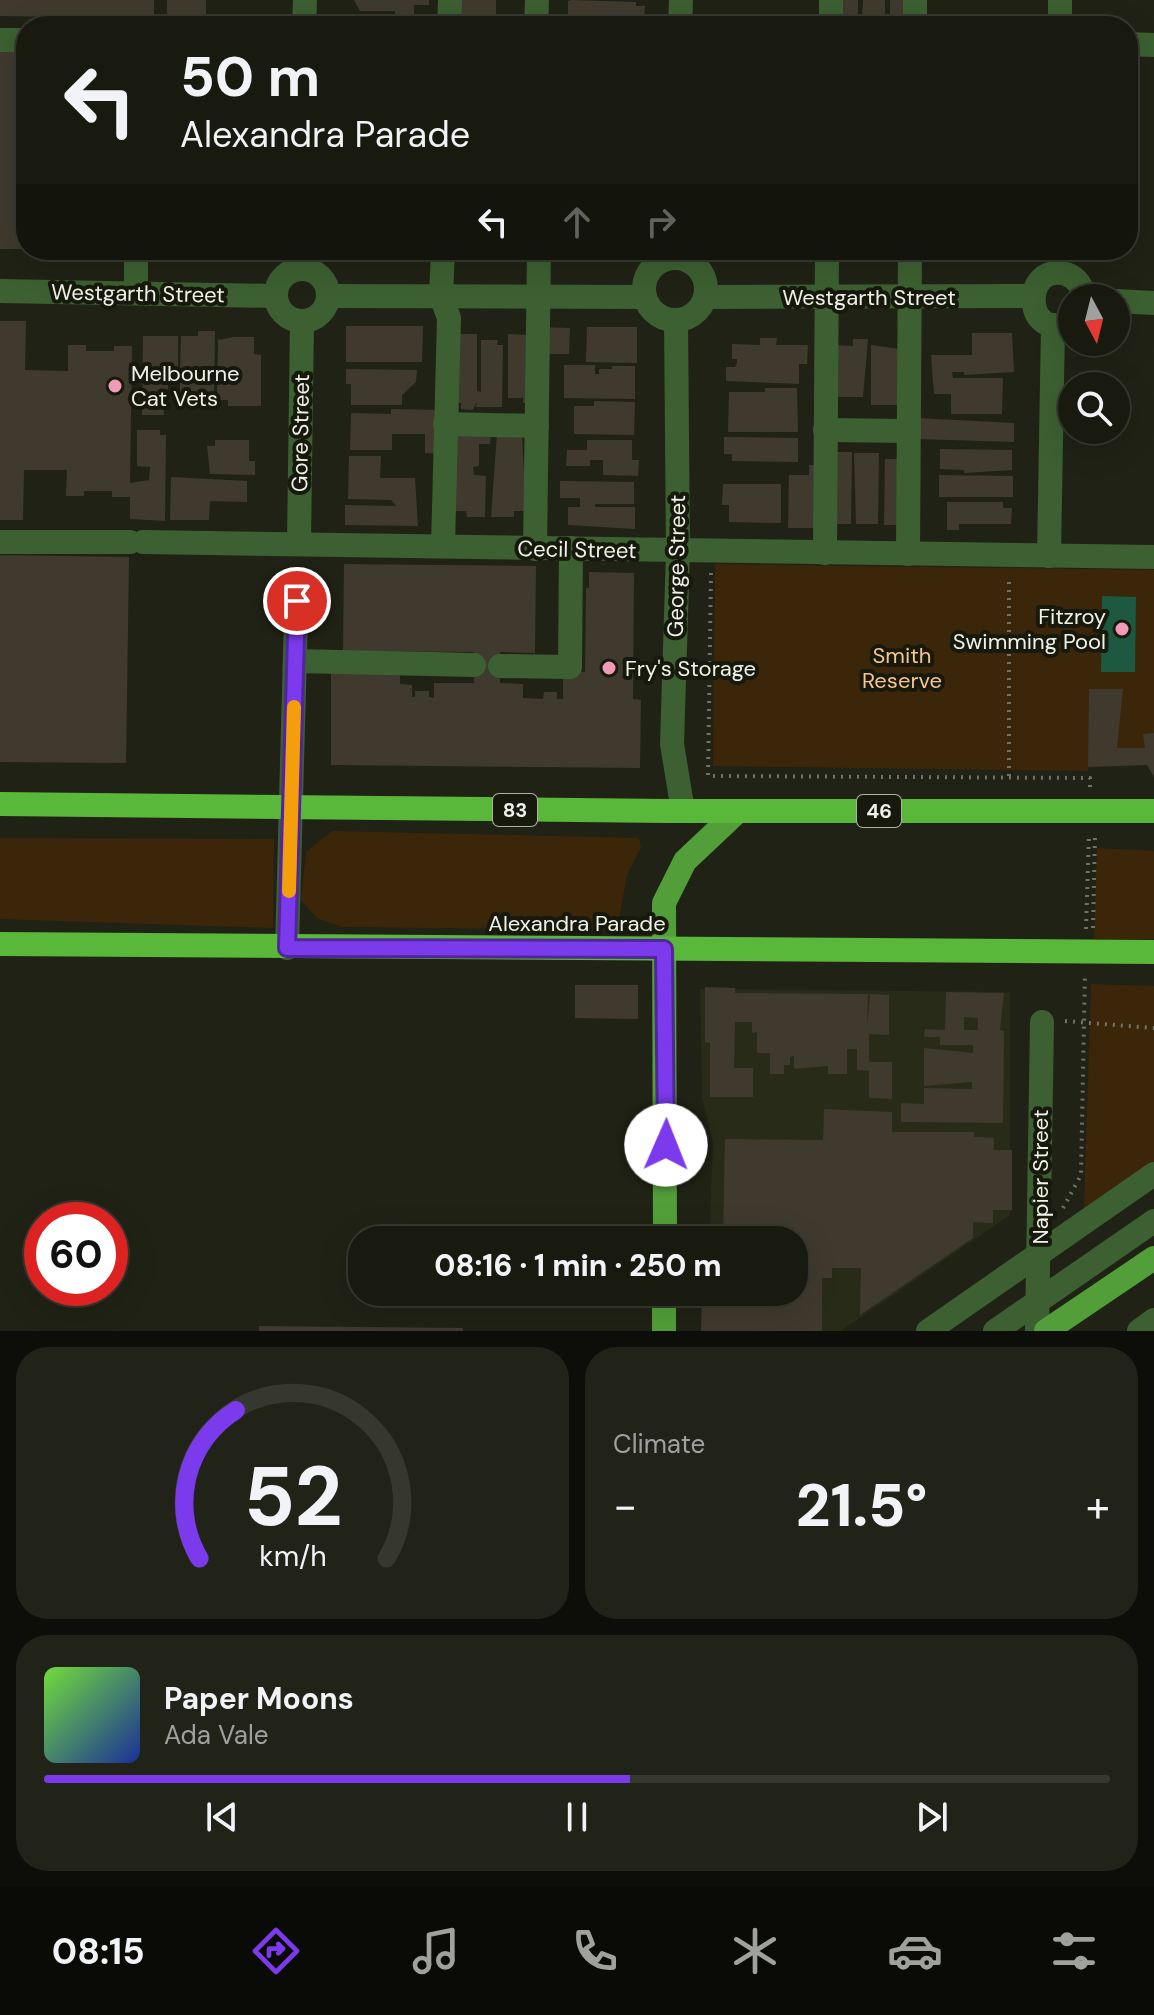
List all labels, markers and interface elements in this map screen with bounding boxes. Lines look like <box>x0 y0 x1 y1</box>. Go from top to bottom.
text: 50 m <box>180 40 320 113</box>
icon: left <box>48 48 152 152</box>
text: Alexandra Parade <box>180 111 470 158</box>
icon: left <box>471 200 515 244</box>
icon: ahead <box>555 200 599 244</box>
icon: right <box>639 200 683 244</box>
street label: Westgarth Street <box>51 277 225 310</box>
street label: Westgarth Street <box>782 283 956 312</box>
north arrow <box>1058 284 1130 356</box>
map controls <box>1058 284 1130 444</box>
place label: Melbourne Cat Vets <box>131 359 240 413</box>
button: search <box>1058 372 1130 444</box>
street label: Gore Street <box>285 374 316 492</box>
marker: Melbourne Cat Vets <box>106 377 124 395</box>
street label: George Street <box>661 494 692 638</box>
street label: Cecil Street <box>517 534 637 565</box>
pin <box>263 567 331 635</box>
icon: arrive <box>275 579 319 623</box>
place label: Fitzroy Swimming Pool <box>953 602 1106 656</box>
marker: Fitzroy Swimming Pool <box>1113 620 1131 638</box>
park label: Smith Reserve <box>862 641 942 695</box>
place label: Fry's Storage <box>625 654 756 683</box>
marker: Fry's Storage <box>600 659 618 677</box>
road number: 83 <box>493 794 537 826</box>
road number: 46 <box>857 795 901 827</box>
street label: Alexandra Parade <box>488 909 666 938</box>
position arrow <box>624 1103 708 1187</box>
street label: Napier Street <box>1026 1109 1055 1245</box>
speed limit sign: 60 <box>24 1202 128 1306</box>
text: 08:16 · 1 min · 250 m <box>434 1246 722 1285</box>
text: Climate <box>613 1427 705 1461</box>
text: 52 <box>243 1442 342 1551</box>
text: 21.5° <box>796 1466 927 1545</box>
text: − <box>613 1477 637 1535</box>
text: + <box>1086 1477 1110 1535</box>
text: km/h <box>259 1538 326 1575</box>
text: Paper Moons <box>164 1679 354 1718</box>
text: Ada Vale <box>164 1718 269 1752</box>
icon: previous <box>200 1795 244 1839</box>
icon: pause <box>555 1795 599 1839</box>
icon: next <box>910 1795 954 1839</box>
icon: directions <box>248 1923 304 1979</box>
icon: music <box>408 1923 464 1979</box>
icon: phone <box>567 1923 623 1979</box>
icon: climate <box>727 1923 783 1979</box>
icon: car <box>887 1923 943 1979</box>
icon: filters <box>1046 1923 1102 1979</box>
text: 08:15 <box>52 1928 145 1975</box>

